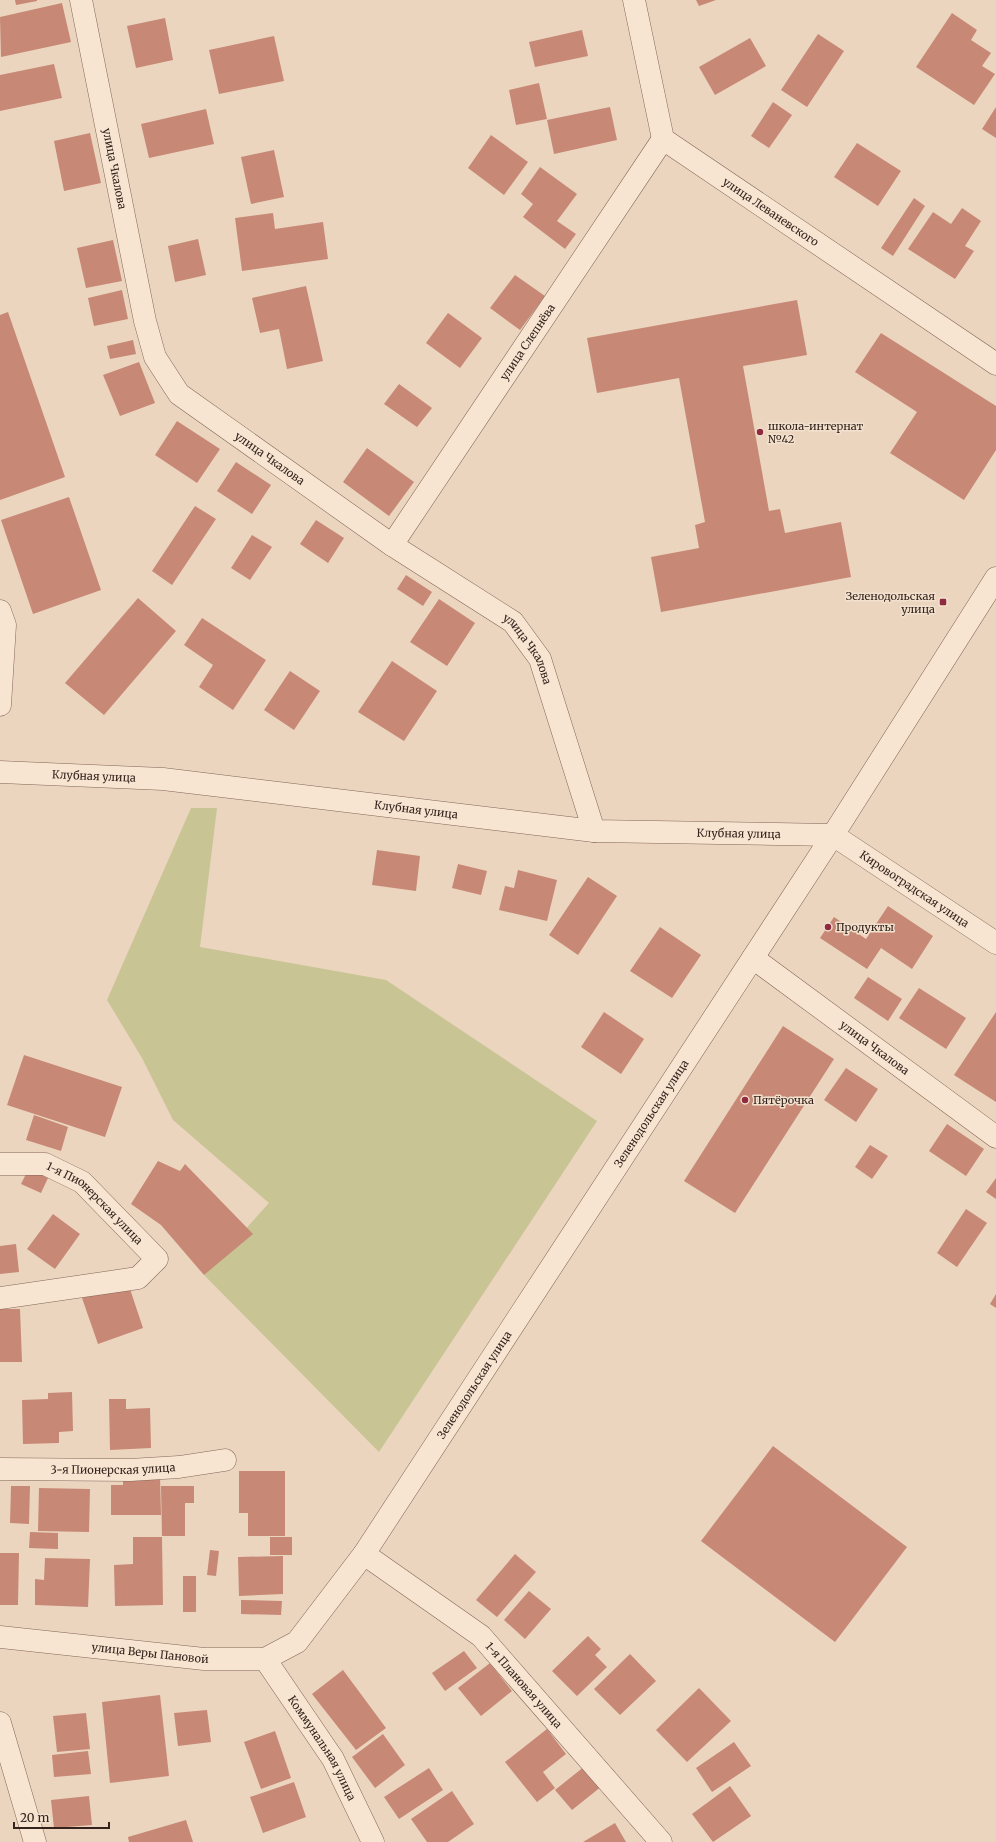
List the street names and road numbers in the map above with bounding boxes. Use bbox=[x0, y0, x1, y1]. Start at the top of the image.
street label: улица Чкалова bbox=[100, 127, 130, 211]
street label: улица Леваневского bbox=[720, 174, 822, 250]
street label: улица Слепнёва bbox=[497, 301, 558, 383]
street label: улица Чкалова bbox=[232, 429, 308, 488]
street label: улица Чкалова bbox=[500, 610, 555, 686]
street label: Клубная улица bbox=[52, 767, 136, 785]
street label: Клубная улица bbox=[373, 798, 459, 822]
street label: Клубная улица bbox=[697, 826, 781, 841]
street label: Кировоградская улица bbox=[857, 848, 972, 930]
street label: улица Чкалова bbox=[837, 1017, 912, 1078]
street label: Зеленодольская улица bbox=[611, 1057, 692, 1170]
street label: 1-я Пионерская улица bbox=[44, 1159, 146, 1247]
street label: Зеленодольская улица bbox=[434, 1328, 515, 1441]
street label: 3-я Пионерская улица bbox=[51, 1460, 176, 1477]
street label: 1-я Плановая улица bbox=[483, 1639, 565, 1731]
street label: улица Веры Пановой bbox=[91, 1640, 209, 1666]
street label: Коммунальная улица bbox=[285, 1693, 359, 1803]

